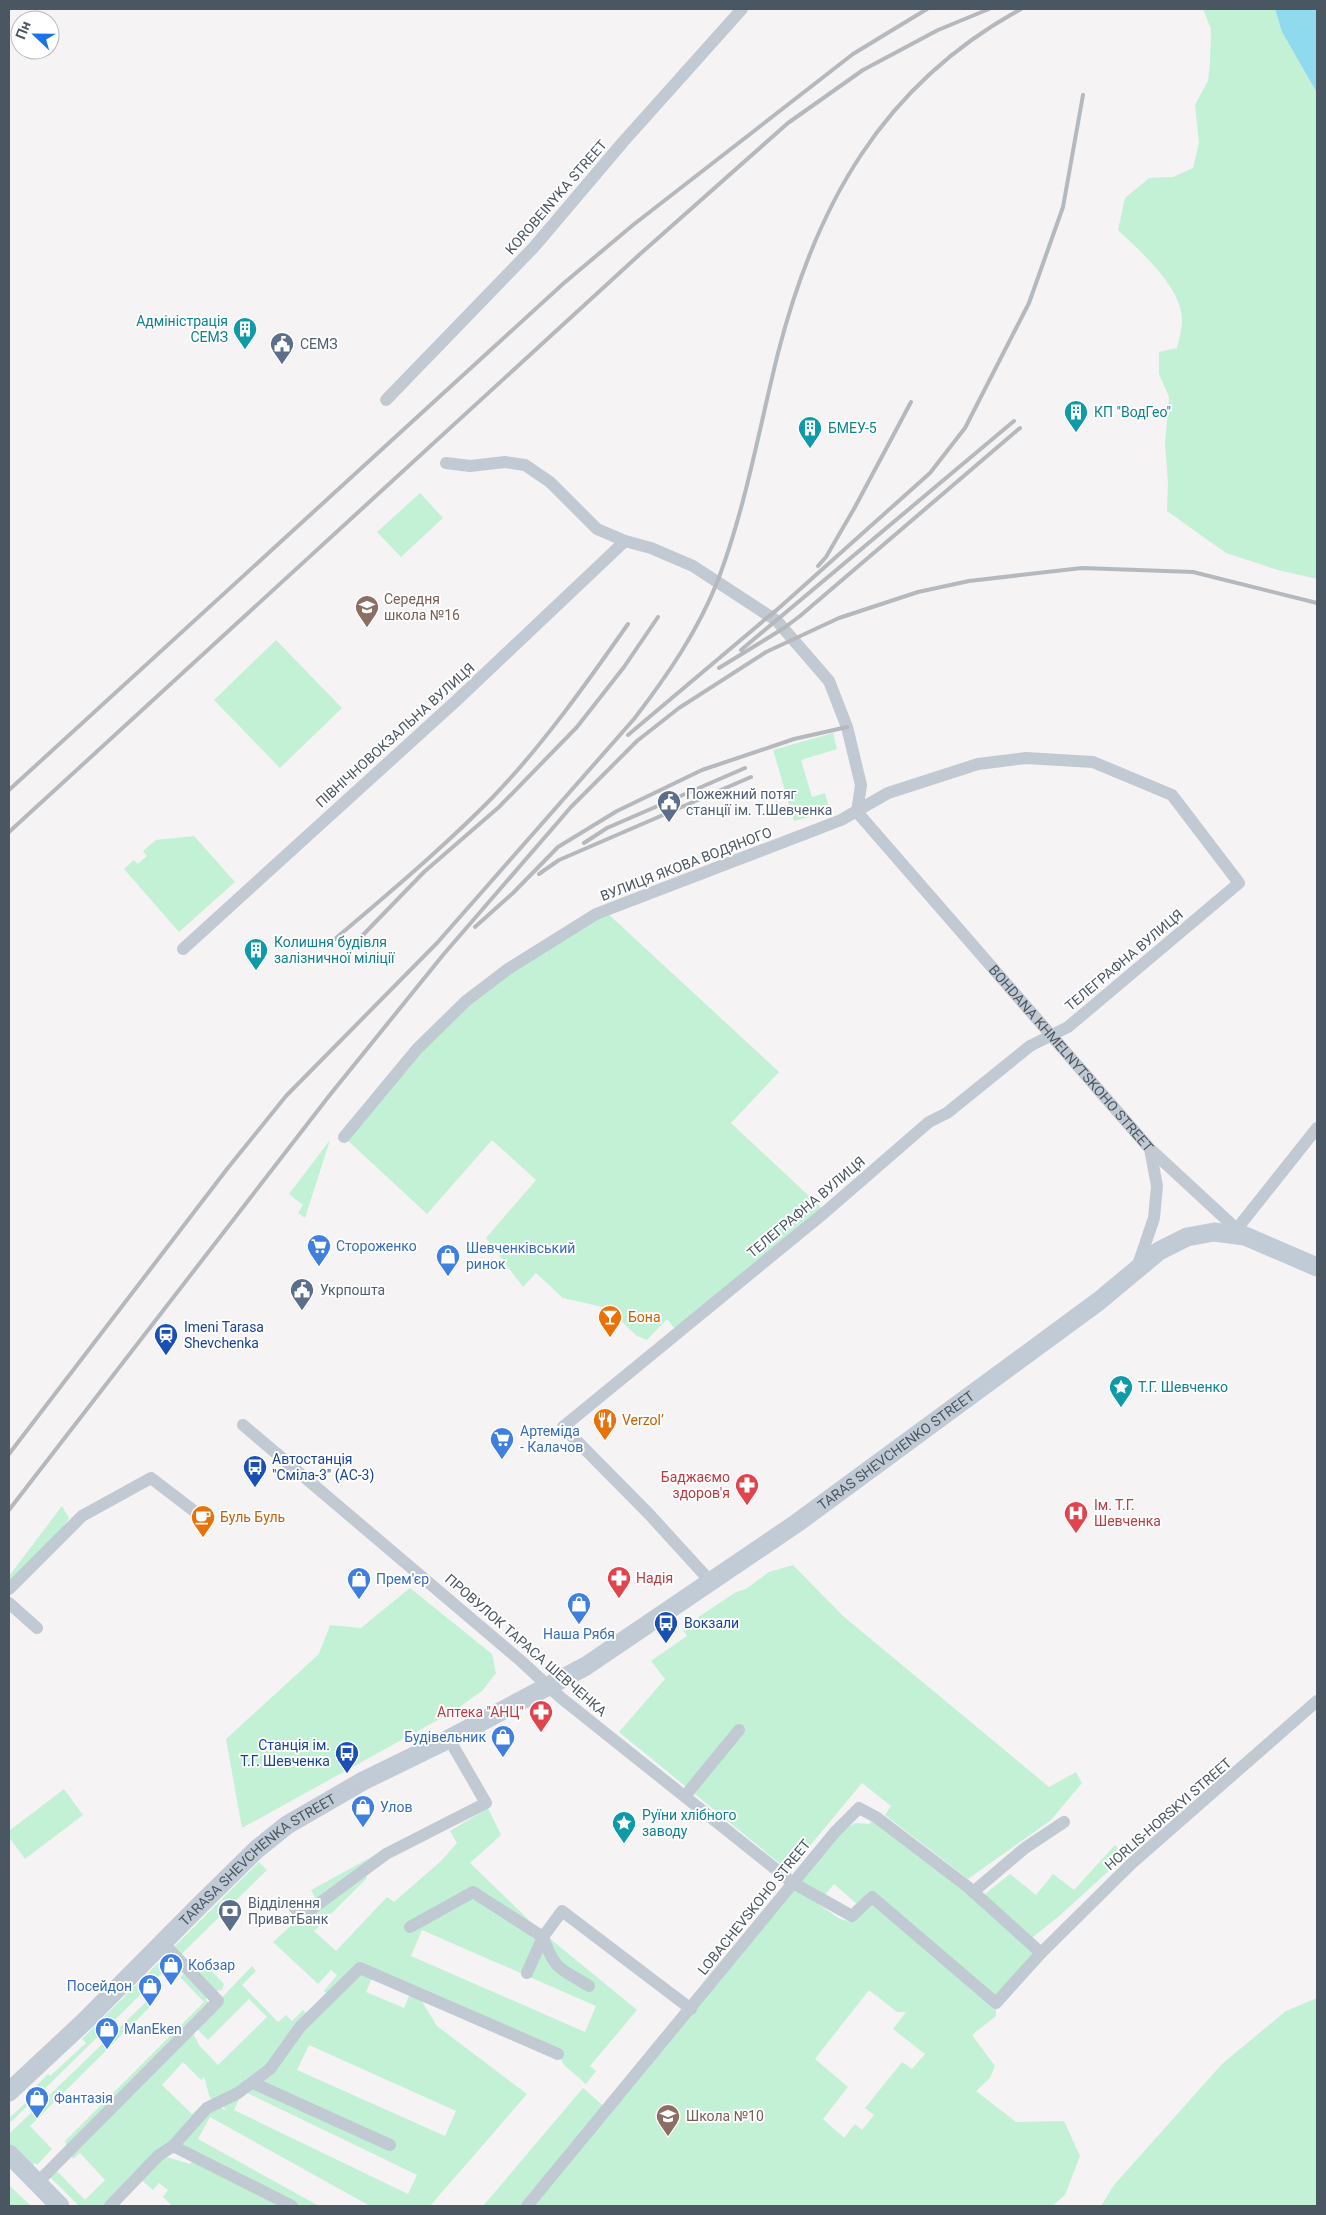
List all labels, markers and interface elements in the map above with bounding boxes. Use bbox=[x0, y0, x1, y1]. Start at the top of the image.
north arrow bbox=[10, 10, 60, 60]
text: Пн bbox=[12, 19, 34, 41]
street label: KOROBEINYKA STREET bbox=[502, 136, 610, 257]
place label: Адміністрація СЕМЗ bbox=[136, 313, 228, 345]
building icon: Адміністрація СЕМЗ bbox=[232, 316, 258, 350]
public building icon: СЕМЗ bbox=[269, 331, 295, 365]
place label: СЕМЗ bbox=[300, 336, 338, 352]
building icon: КП "ВодГео" bbox=[1063, 399, 1089, 433]
place label: КП "ВодГео" bbox=[1094, 404, 1171, 420]
building icon: БМЕУ-5 bbox=[797, 415, 823, 449]
place label: БМЕУ-5 bbox=[828, 420, 877, 436]
place label: Середня школа №16 bbox=[384, 591, 460, 623]
school or university icon: Середня школа №16 bbox=[354, 594, 380, 628]
street label: ПІВНІЧНОВОКЗАЛЬНА ВУЛИЦЯ bbox=[312, 660, 478, 810]
place label: Пожежний потяг станції ім. Т.Шевченка bbox=[686, 786, 832, 818]
public building icon: Пожежний потяг станції ім. Т.Шевченка bbox=[656, 789, 682, 823]
street label: ВУЛИЦЯ ЯКОВА ВОДЯНОГО bbox=[598, 824, 774, 904]
street label: ТЕЛЕГРАФНА ВУЛИЦЯ bbox=[1062, 906, 1186, 1014]
place label: Колишня будівля залізничної міліції bbox=[274, 934, 395, 966]
building icon: Колишня будівля залізничної міліції bbox=[243, 937, 269, 971]
street label: BOHDANA KHMELNYTSKOHO STREET bbox=[986, 962, 1157, 1155]
street label: ТЕЛЕГРАФНА ВУЛИЦЯ bbox=[744, 1153, 868, 1261]
supermarket icon: Стороженко bbox=[306, 1233, 332, 1267]
place label: Стороженко bbox=[336, 1238, 417, 1254]
place label: Шевченківський ринок bbox=[466, 1240, 575, 1272]
shop icon: Шевченківський ринок bbox=[435, 1243, 461, 1277]
public building icon: Укрпошта bbox=[289, 1277, 315, 1311]
place label: Укрпошта bbox=[320, 1282, 385, 1298]
bar icon: Бона bbox=[597, 1304, 623, 1338]
place label: Бона bbox=[628, 1309, 661, 1325]
place label: Imeni Tarasa Shevchenka bbox=[184, 1319, 264, 1351]
station icon: Imeni Tarasa Shevchenka bbox=[153, 1322, 179, 1356]
place icon: Т.Г. Шевченко bbox=[1108, 1374, 1134, 1408]
place label: Т.Г. Шевченко bbox=[1138, 1379, 1228, 1395]
street label: TARAS SHEVCHENKO STREET bbox=[814, 1387, 978, 1513]
restaurant icon: Verzol’ bbox=[592, 1407, 618, 1441]
place label: Verzol’ bbox=[622, 1412, 664, 1428]
place label: Артеміда - Калачов bbox=[520, 1423, 583, 1455]
supermarket icon: Артеміда - Калачов bbox=[489, 1426, 515, 1460]
place label: Автостанція "Сміла-3" (АС-3) bbox=[272, 1451, 374, 1484]
bus stop icon: Автостанція "Сміла-3" (АС-3) bbox=[242, 1454, 268, 1488]
place label: Баджаємо здоров'я bbox=[661, 1469, 730, 1501]
pharmacy icon: Баджаємо здоров'я bbox=[734, 1472, 760, 1506]
place label: Ім. Т.Г. Шевченка bbox=[1094, 1497, 1161, 1529]
hospital icon: Ім. Т.Г. Шевченка bbox=[1063, 1500, 1089, 1534]
cafe icon: Буль Буль bbox=[190, 1504, 216, 1538]
place label: Буль Буль bbox=[220, 1509, 285, 1525]
pharmacy icon: Надія bbox=[606, 1565, 632, 1599]
shop icon: Прем'єр bbox=[346, 1566, 372, 1600]
place label: Надія bbox=[636, 1570, 673, 1586]
place label: Прем'єр bbox=[376, 1571, 429, 1587]
street label: ПРОВУЛОК ТАРАСА ШЕВЧЕНКА bbox=[442, 1571, 610, 1719]
shop icon: Наша Рябя bbox=[566, 1591, 592, 1625]
bus stop icon: Вокзали bbox=[653, 1610, 679, 1644]
place label: Вокзали bbox=[684, 1615, 739, 1631]
place label: Наша Рябя bbox=[543, 1626, 615, 1642]
pharmacy icon: Аптека "АНЦ" bbox=[528, 1699, 554, 1733]
place label: Аптека "АНЦ" bbox=[437, 1704, 524, 1720]
shop icon: Будiвельник bbox=[490, 1724, 516, 1758]
place label: Будiвельник bbox=[404, 1729, 486, 1745]
place label: Станція ім. Т.Г. Шевченка bbox=[240, 1737, 330, 1769]
bus stop icon: Станція ім. Т.Г. Шевченка bbox=[334, 1740, 360, 1774]
street label: HORLIS-HORSKYI STREET bbox=[1101, 1754, 1235, 1873]
street label: TARASA SHEVCHENKA STREET bbox=[176, 1790, 339, 1929]
shop icon: Улов bbox=[350, 1794, 376, 1828]
place label: Улов bbox=[380, 1799, 412, 1815]
place label: Руїни хлібного заводу bbox=[642, 1807, 737, 1839]
place icon: Руїни хлібного заводу bbox=[611, 1810, 637, 1844]
street label: LOBACHEVSKOHO STREET bbox=[694, 1835, 814, 1978]
place label: Відділення ПриватБанк bbox=[248, 1895, 329, 1927]
bank icon: Відділення ПриватБанк bbox=[217, 1898, 243, 1932]
shop icon: Кобзар bbox=[158, 1952, 184, 1986]
place label: Кобзар bbox=[188, 1957, 235, 1973]
shop icon: Посейдон bbox=[137, 1973, 163, 2007]
place label: Посейдон bbox=[67, 1978, 132, 1994]
shop icon: ManEken bbox=[94, 2016, 120, 2050]
place label: ManEken bbox=[124, 2021, 182, 2037]
shop icon: Фантазiя bbox=[24, 2085, 50, 2119]
place label: Фантазiя bbox=[54, 2090, 113, 2106]
school or university icon: Школа №10 bbox=[655, 2103, 681, 2137]
place label: Школа №10 bbox=[686, 2108, 764, 2124]

